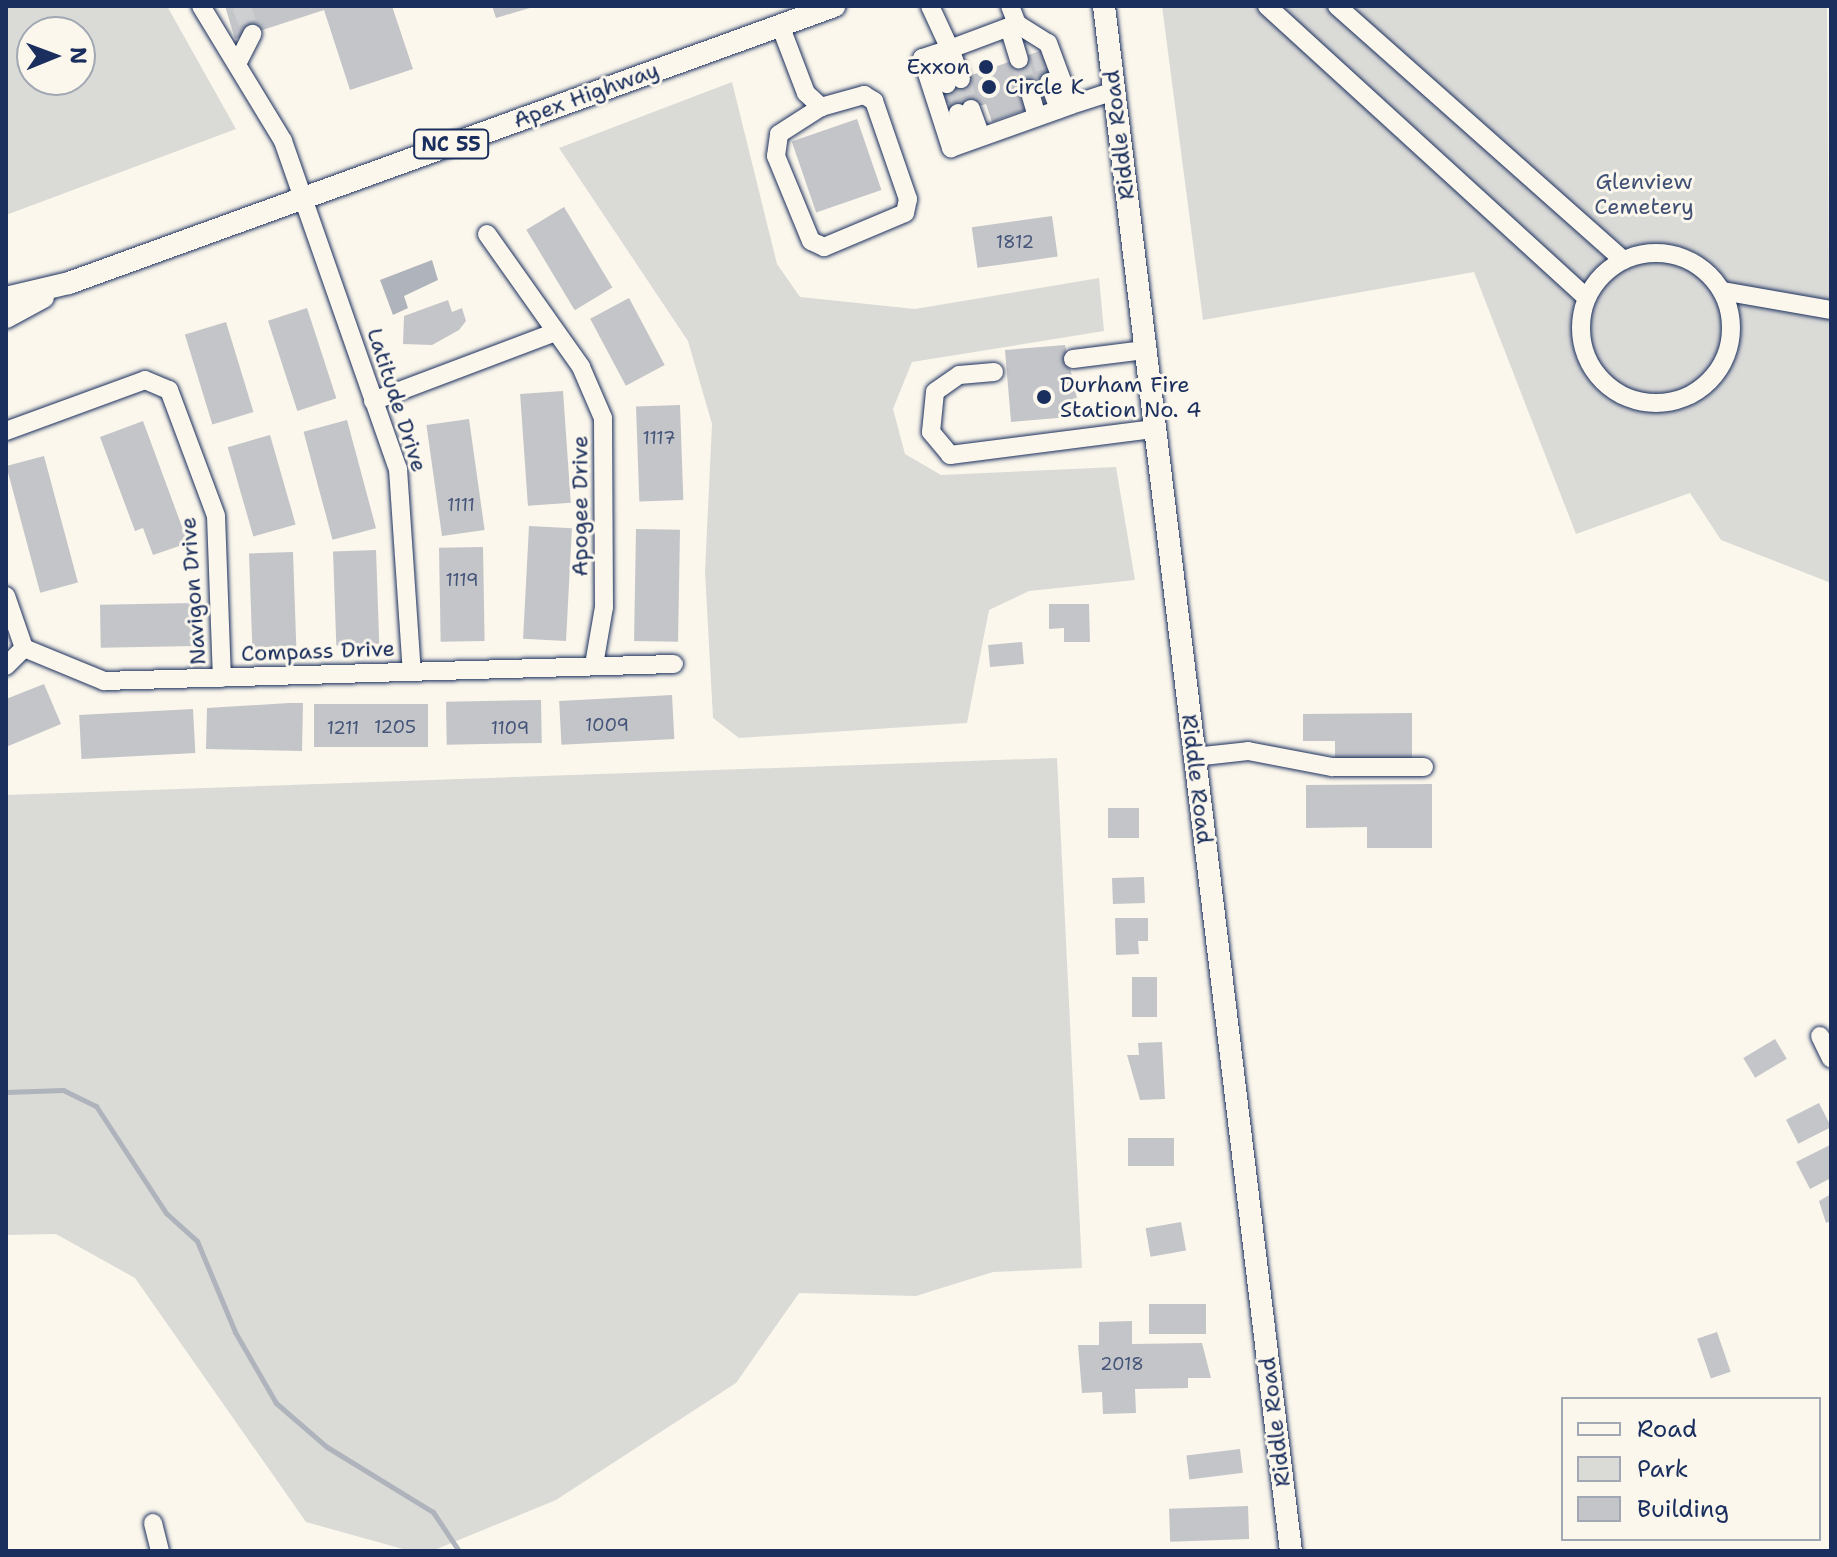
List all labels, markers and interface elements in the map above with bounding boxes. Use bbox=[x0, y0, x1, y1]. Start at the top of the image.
north arrow bbox=[16, 16, 96, 96]
text: N bbox=[64, 47, 93, 65]
place label: Exxon bbox=[906, 54, 970, 80]
street label: Apex Highway bbox=[510, 56, 662, 134]
marker: Exxon bbox=[977, 58, 995, 76]
street label: Riddle Road bbox=[1098, 69, 1140, 201]
place label: Circle K bbox=[1005, 74, 1085, 100]
marker: Circle K bbox=[980, 78, 998, 96]
road number: NC 55 bbox=[413, 128, 489, 160]
park label: Glenview Cemetery bbox=[1594, 168, 1694, 220]
house number: 1812 bbox=[996, 231, 1034, 253]
street label: Latitude Drive bbox=[361, 325, 433, 475]
place label: Durham Fire Station No. 4 bbox=[1060, 371, 1201, 422]
marker: Durham Fire Station No. 4 bbox=[1035, 388, 1053, 406]
house number: 1117 bbox=[642, 427, 676, 449]
street label: Apogee Drive bbox=[567, 435, 593, 577]
house number: 1111 bbox=[447, 494, 475, 516]
street label: Navigon Drive bbox=[175, 516, 211, 666]
house number: 1119 bbox=[445, 569, 479, 591]
street label: Compass Drive bbox=[241, 635, 395, 667]
street label: Riddle Road bbox=[1176, 713, 1218, 845]
house number: 1009 bbox=[585, 714, 629, 736]
house number: 1205 bbox=[374, 716, 416, 738]
house number: 1211 bbox=[327, 717, 359, 739]
house number: 1109 bbox=[491, 717, 529, 739]
house number: 2018 bbox=[1100, 1353, 1144, 1375]
street label: Riddle Road bbox=[1254, 1356, 1296, 1488]
legend bbox=[1561, 1397, 1821, 1541]
text: Road bbox=[1637, 1413, 1697, 1445]
text: Park bbox=[1637, 1453, 1689, 1485]
text: Building bbox=[1637, 1493, 1729, 1525]

